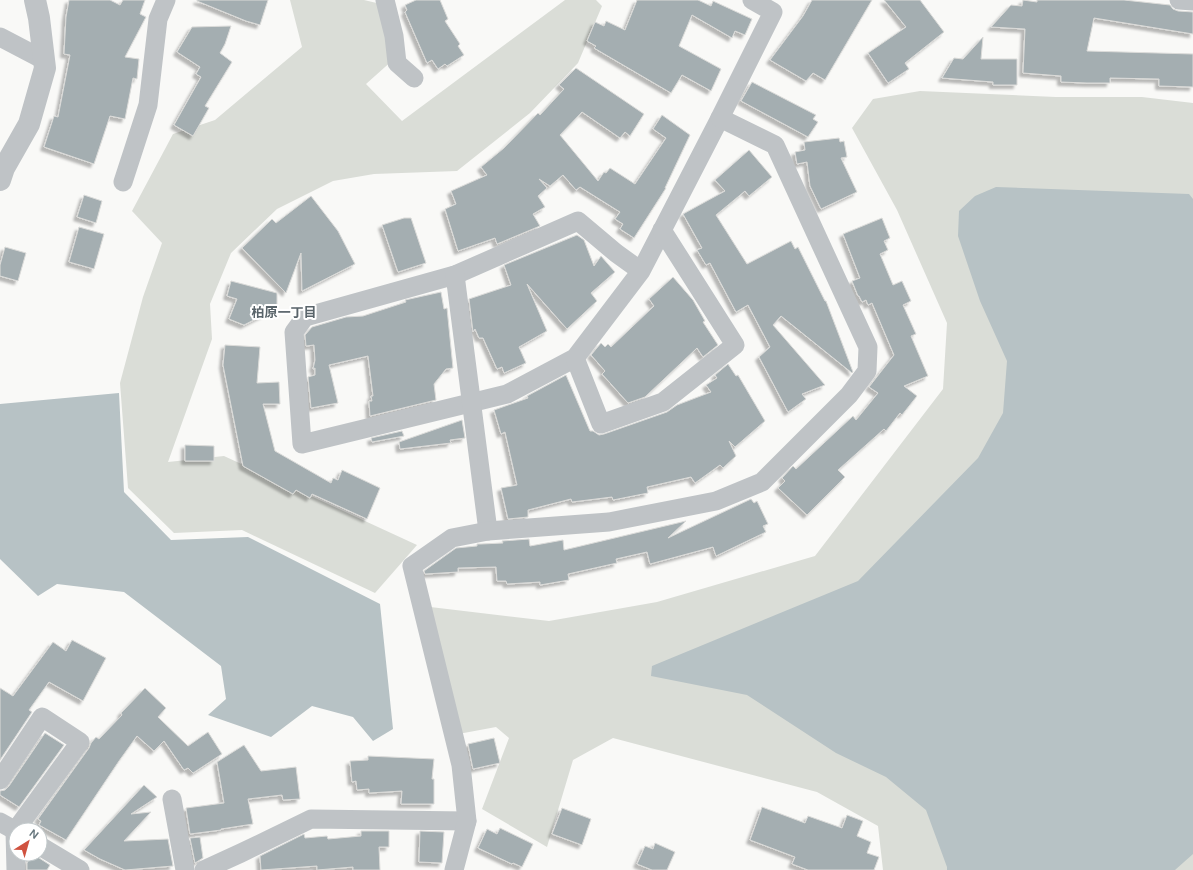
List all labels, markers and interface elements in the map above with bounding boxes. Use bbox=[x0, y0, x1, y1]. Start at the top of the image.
district label: 柏原一丁目 bbox=[251, 304, 317, 321]
north arrow bbox=[8, 822, 48, 862]
text: N bbox=[27, 826, 41, 842]

